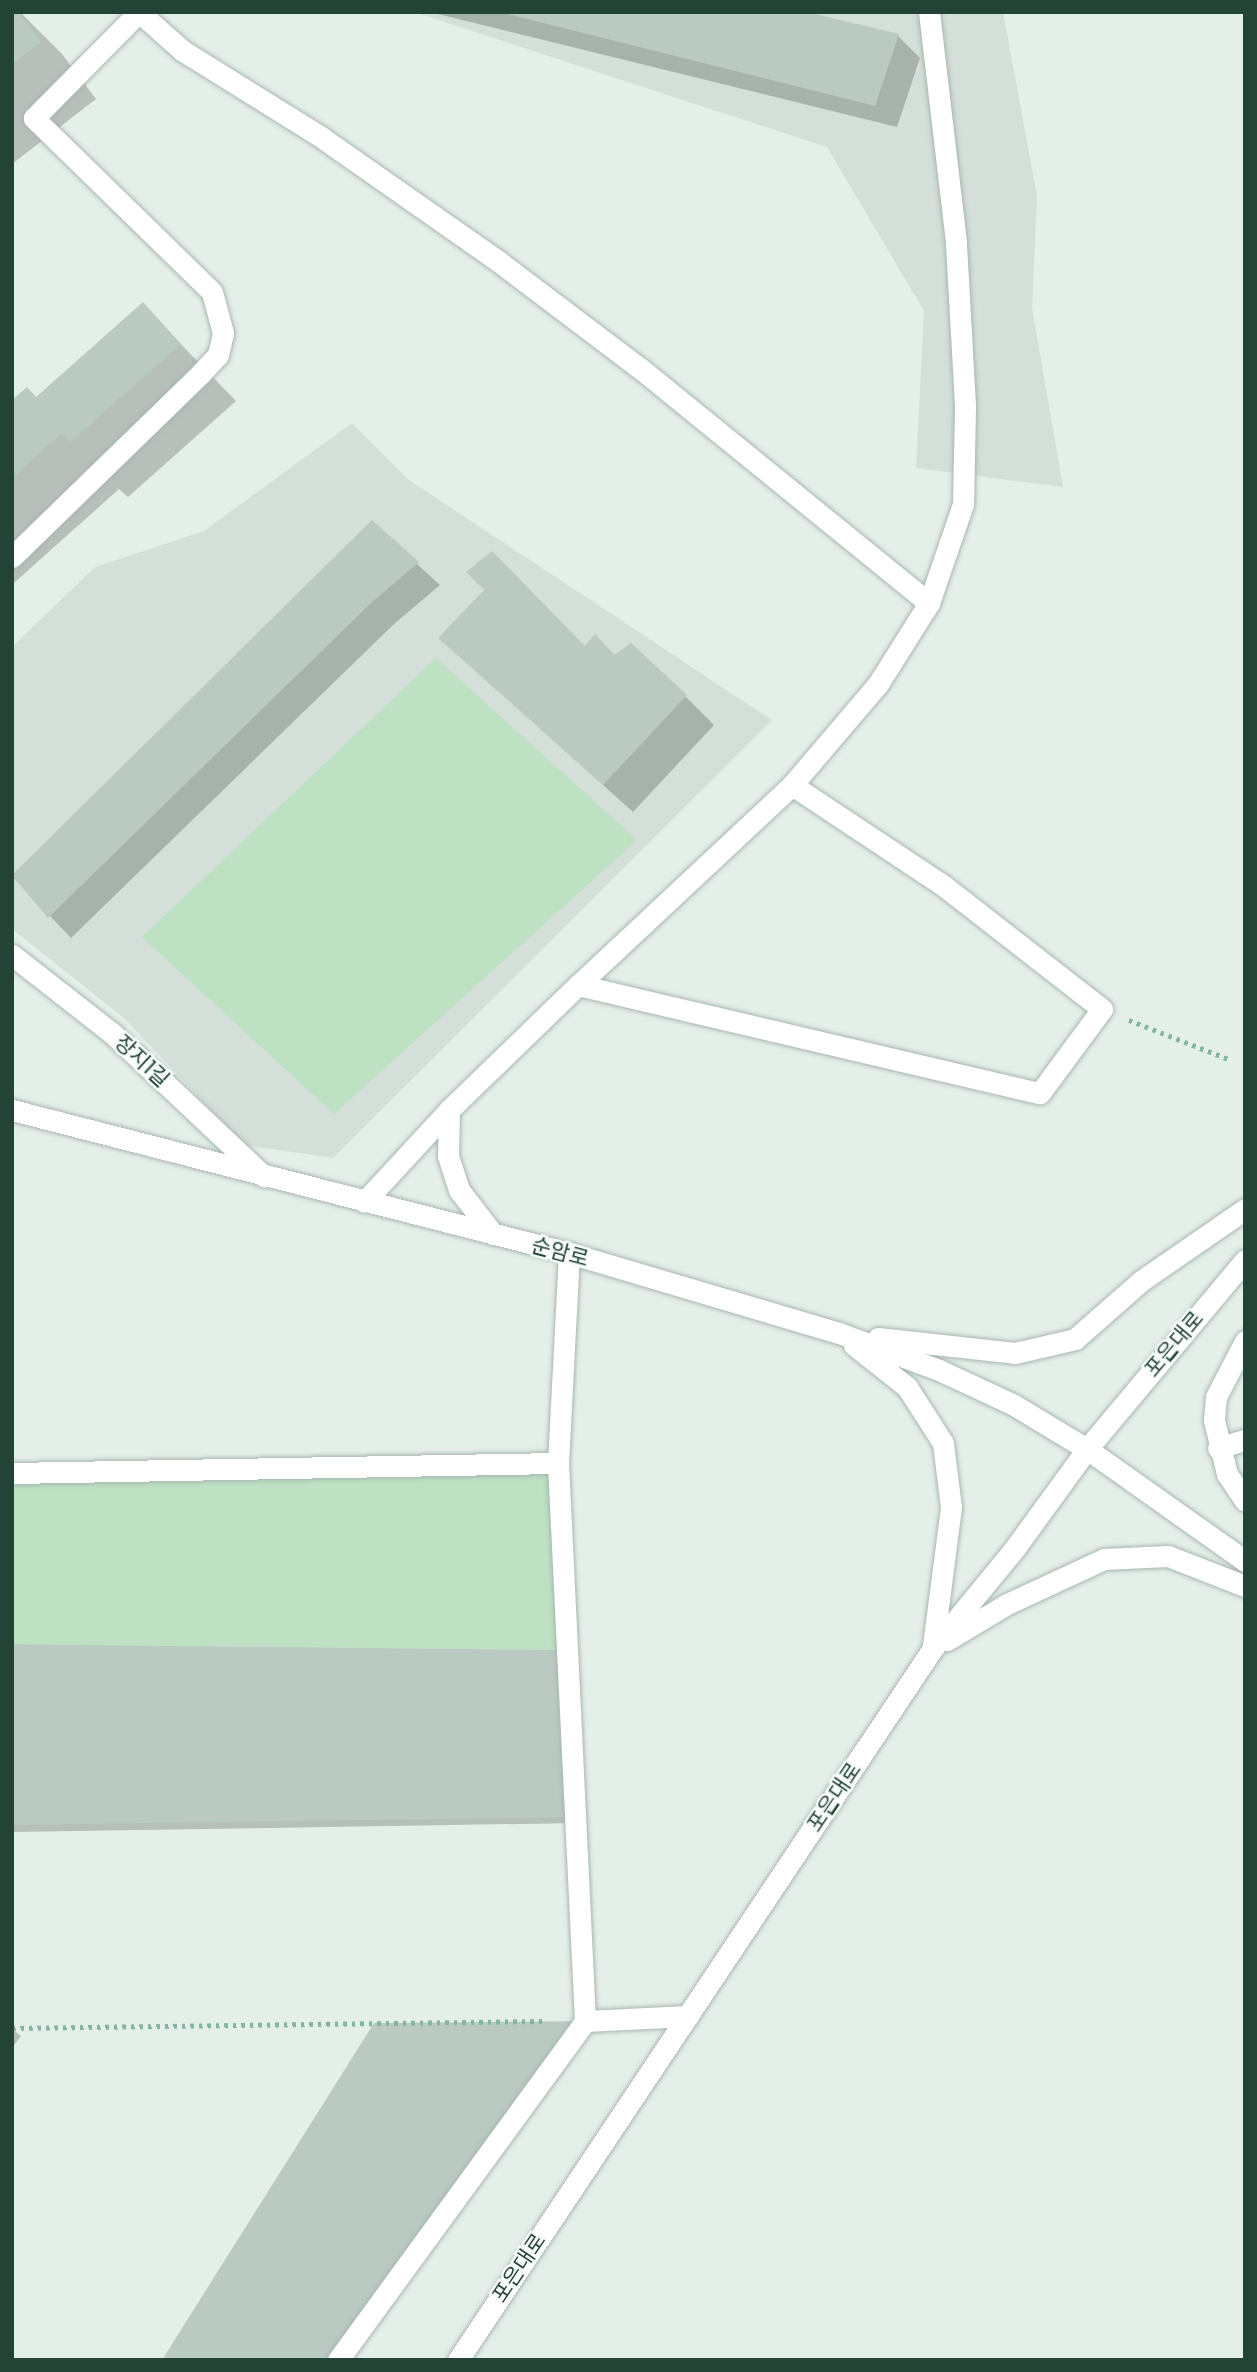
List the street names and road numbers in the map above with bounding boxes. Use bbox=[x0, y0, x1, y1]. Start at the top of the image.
street label: 장지1길 bbox=[110, 1030, 174, 1092]
street label: 순암로 bbox=[529, 1232, 591, 1272]
street label: 포은대로 bbox=[1140, 1306, 1208, 1382]
street label: 포은대로 bbox=[802, 1758, 866, 1836]
street label: 포은대로 bbox=[487, 2229, 551, 2307]

